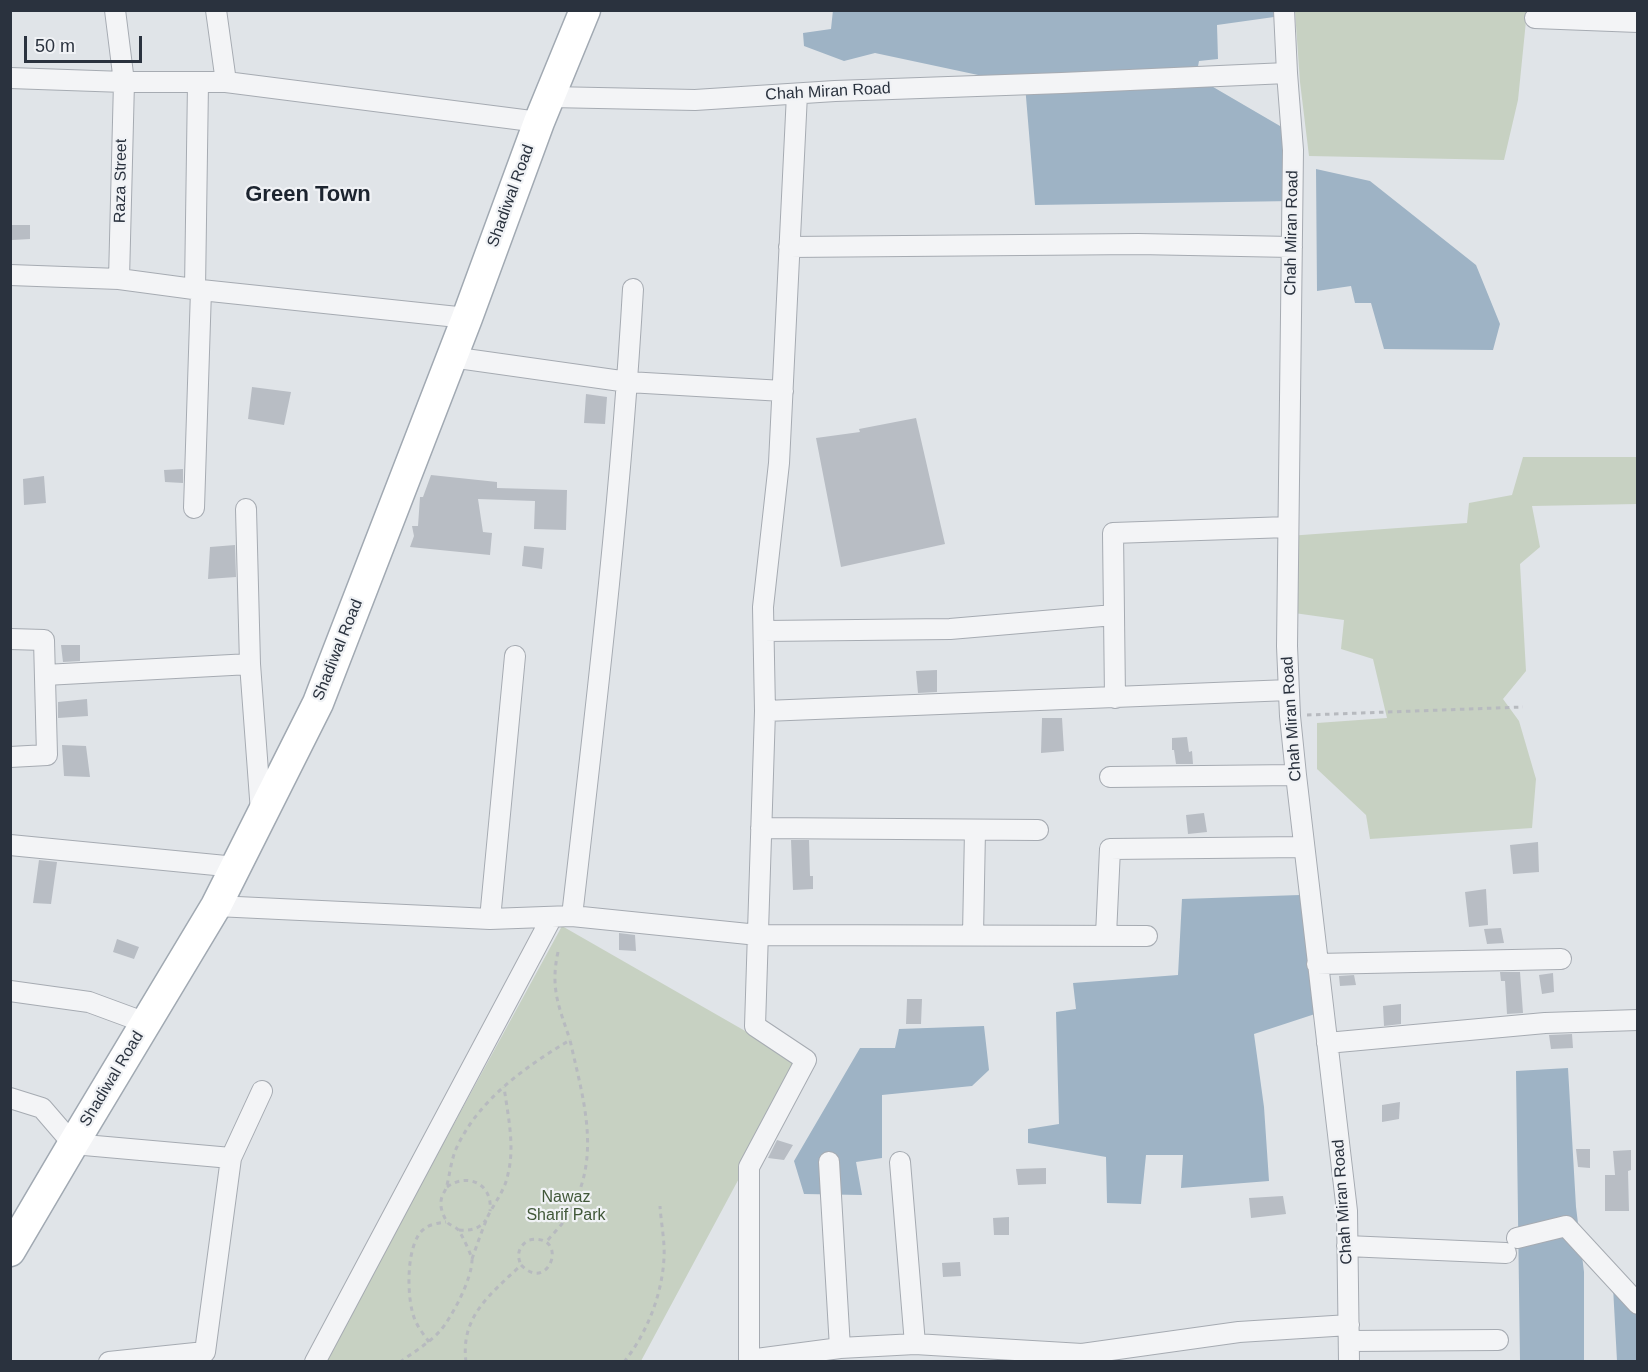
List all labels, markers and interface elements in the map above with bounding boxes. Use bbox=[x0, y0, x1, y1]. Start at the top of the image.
scale bar bbox=[27, 24, 146, 62]
text: 50 m bbox=[35, 36, 75, 56]
street label: Chah Miran Road bbox=[765, 79, 891, 105]
street label: Raza Street bbox=[111, 139, 131, 223]
street label: Shadiwal Road bbox=[484, 142, 538, 250]
street label: Chah Miran Road bbox=[1281, 170, 1303, 296]
district label: Green Town bbox=[245, 182, 371, 208]
street label: Shadiwal Road bbox=[309, 597, 367, 703]
street label: Chah Miran Road bbox=[1278, 656, 1306, 782]
street label: Shadiwal Road bbox=[76, 1028, 148, 1130]
street label: Chah Miran Road bbox=[1329, 1139, 1357, 1265]
park label: Nawaz Sharif Park bbox=[526, 1188, 606, 1226]

